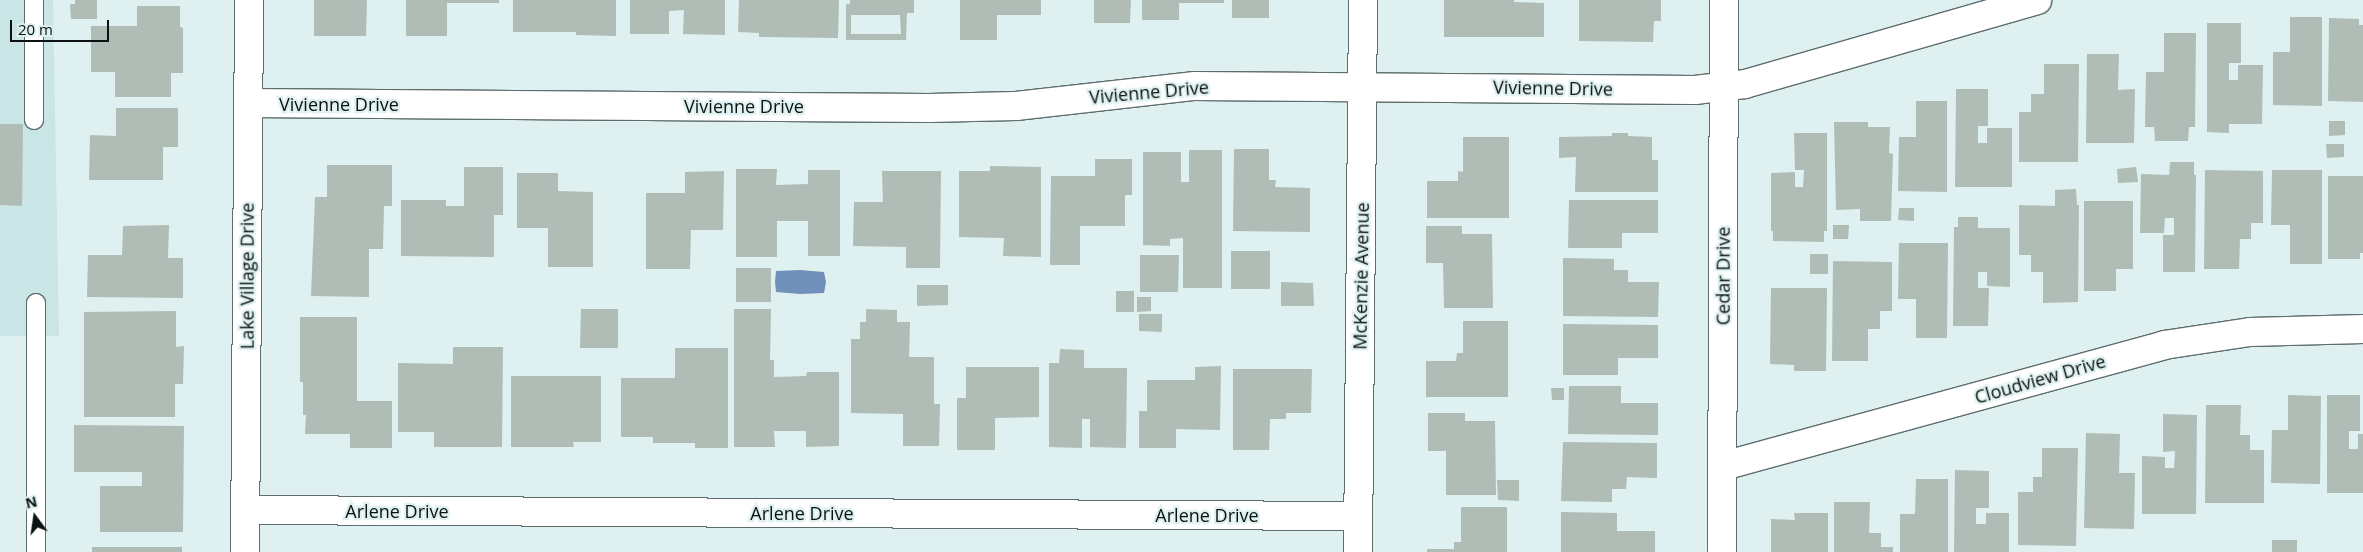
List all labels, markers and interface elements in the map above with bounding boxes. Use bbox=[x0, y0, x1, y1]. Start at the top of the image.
scale bar bbox=[12, 10, 111, 42]
text: 20 m bbox=[18, 19, 53, 39]
street label: Vivienne Drive bbox=[1088, 76, 1210, 108]
street label: Vivienne Drive bbox=[1493, 76, 1613, 100]
street label: Vivienne Drive bbox=[279, 93, 399, 115]
street label: Vivienne Drive bbox=[684, 95, 804, 117]
street label: McKenzie Avenue bbox=[1349, 202, 1373, 350]
street label: Lake Village Drive bbox=[236, 203, 258, 349]
street label: Cedar Drive bbox=[1712, 227, 1734, 325]
street label: Cloudview Drive bbox=[1972, 350, 2108, 408]
text: N bbox=[23, 491, 39, 513]
north arrow bbox=[10, 492, 60, 542]
street label: Arlene Drive bbox=[345, 500, 449, 522]
street label: Arlene Drive bbox=[750, 502, 854, 524]
street label: Arlene Drive bbox=[1155, 504, 1259, 526]

